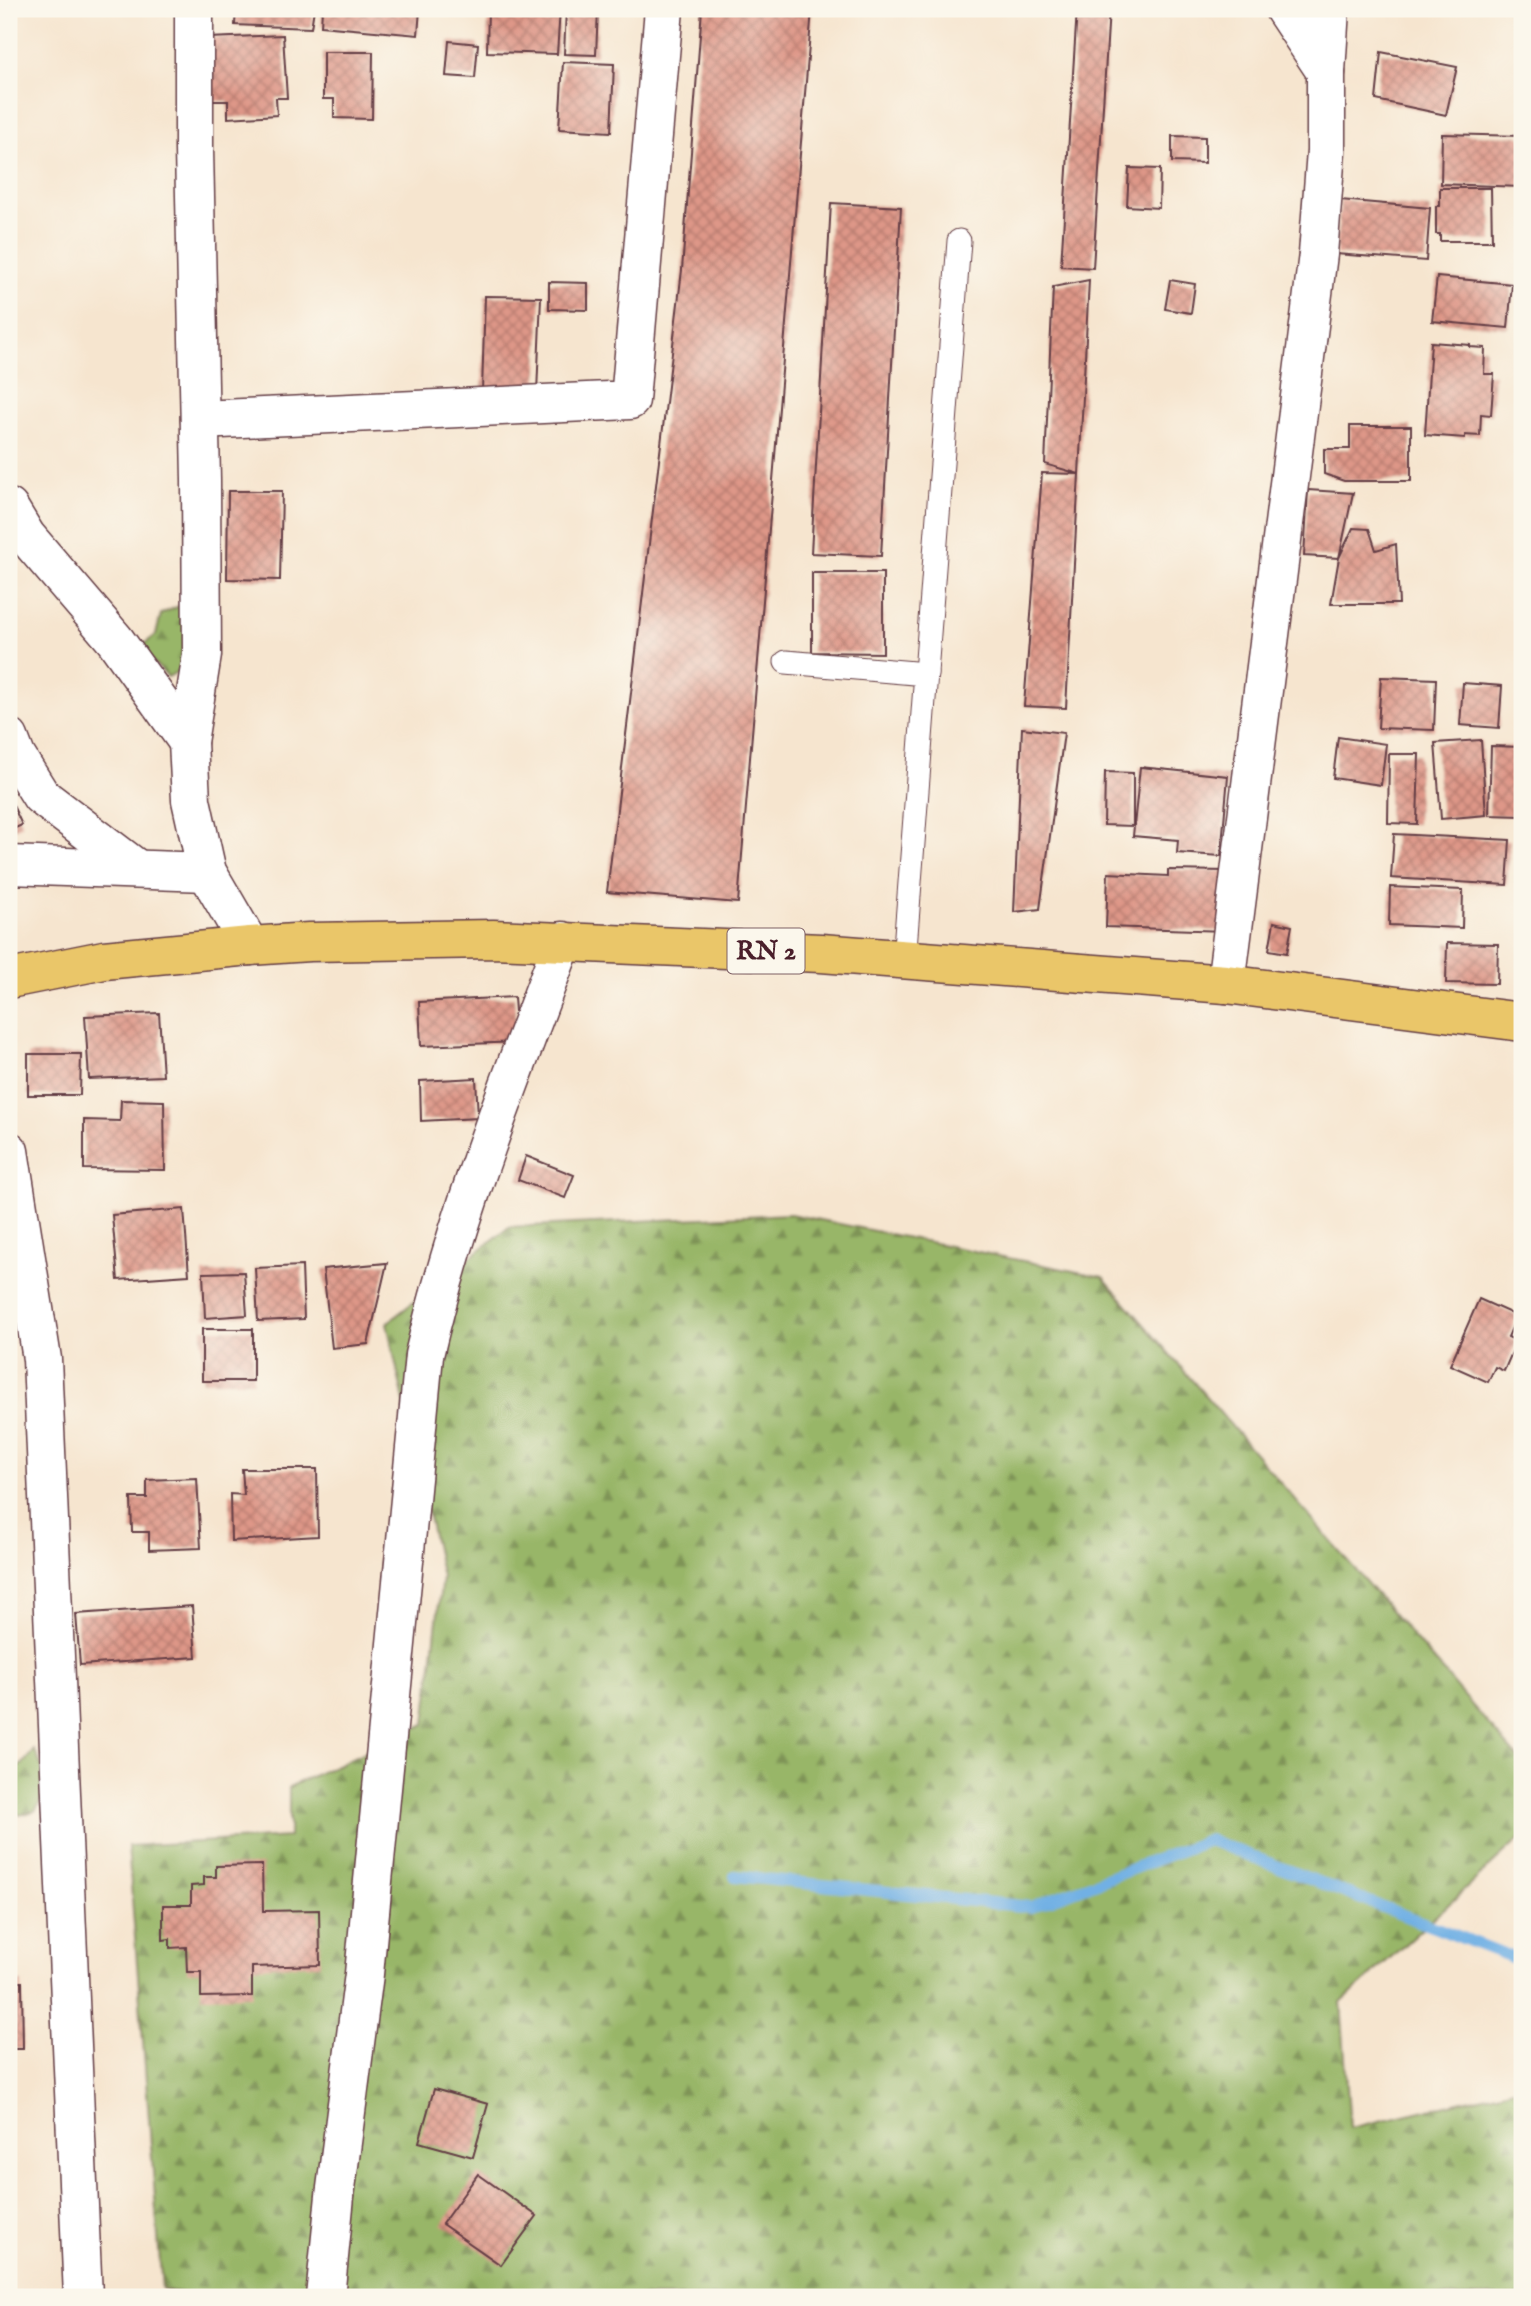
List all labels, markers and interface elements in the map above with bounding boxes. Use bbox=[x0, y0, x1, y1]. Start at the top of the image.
road number: RN 2 bbox=[728, 928, 804, 974]

